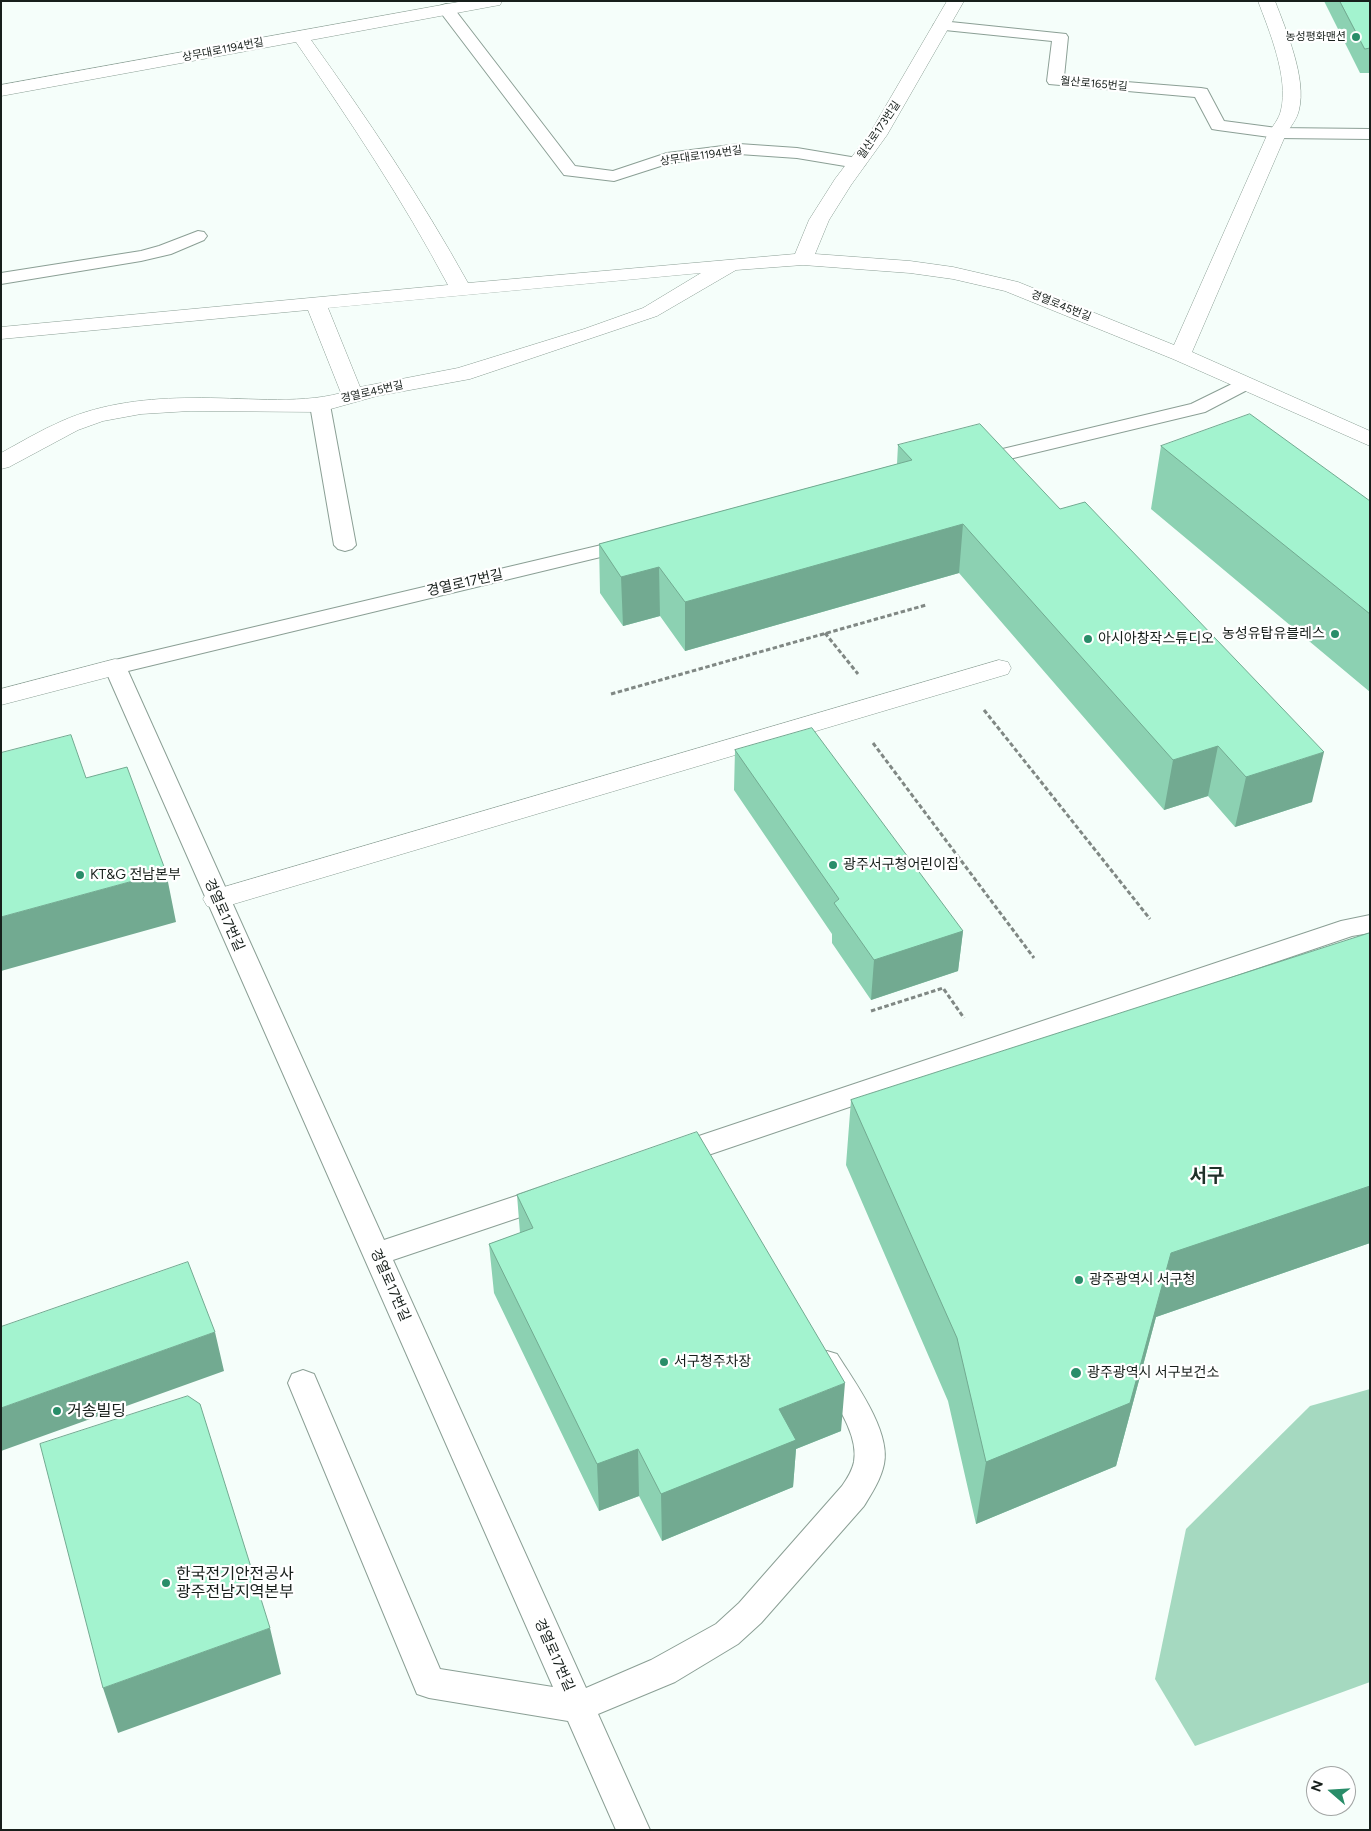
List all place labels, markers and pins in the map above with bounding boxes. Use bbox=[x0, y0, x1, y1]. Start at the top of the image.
place label: 농성평화맨션 bbox=[1285, 30, 1346, 44]
marker: 농성평화맨션 bbox=[1350, 31, 1362, 43]
place label: 농성유탑유블레스 bbox=[1222, 626, 1325, 642]
marker: 농성유탑유블레스 bbox=[1329, 628, 1341, 640]
place label: 아시아창작스튜디오 bbox=[1098, 631, 1214, 647]
marker: 아시아창작스튜디오 bbox=[1082, 633, 1094, 645]
place label: 광주서구청어린이집 bbox=[843, 857, 959, 873]
marker: 광주서구청어린이집 bbox=[827, 859, 839, 871]
place label: KT&G 전남본부 bbox=[90, 867, 181, 883]
marker: KT&G 전남본부 bbox=[74, 869, 86, 881]
place label: 광주광역시 서구청 bbox=[1089, 1272, 1195, 1288]
marker: 광주광역시 서구청 bbox=[1073, 1274, 1085, 1286]
place label: 서구청주차장 bbox=[674, 1354, 751, 1370]
marker: 서구청주차장 bbox=[658, 1356, 670, 1368]
place label: 광주광역시 서구보건소 bbox=[1087, 1365, 1219, 1381]
marker: 광주광역시 서구보건소 bbox=[1069, 1366, 1083, 1380]
place label: 거송빌딩 bbox=[67, 1401, 126, 1421]
marker: 거송빌딩 bbox=[51, 1405, 63, 1417]
place label: 한국전기안전공사 광주전남지역본부 bbox=[176, 1564, 294, 1602]
marker: 한국전기안전공사 광주전남지역본부 bbox=[160, 1577, 172, 1589]

